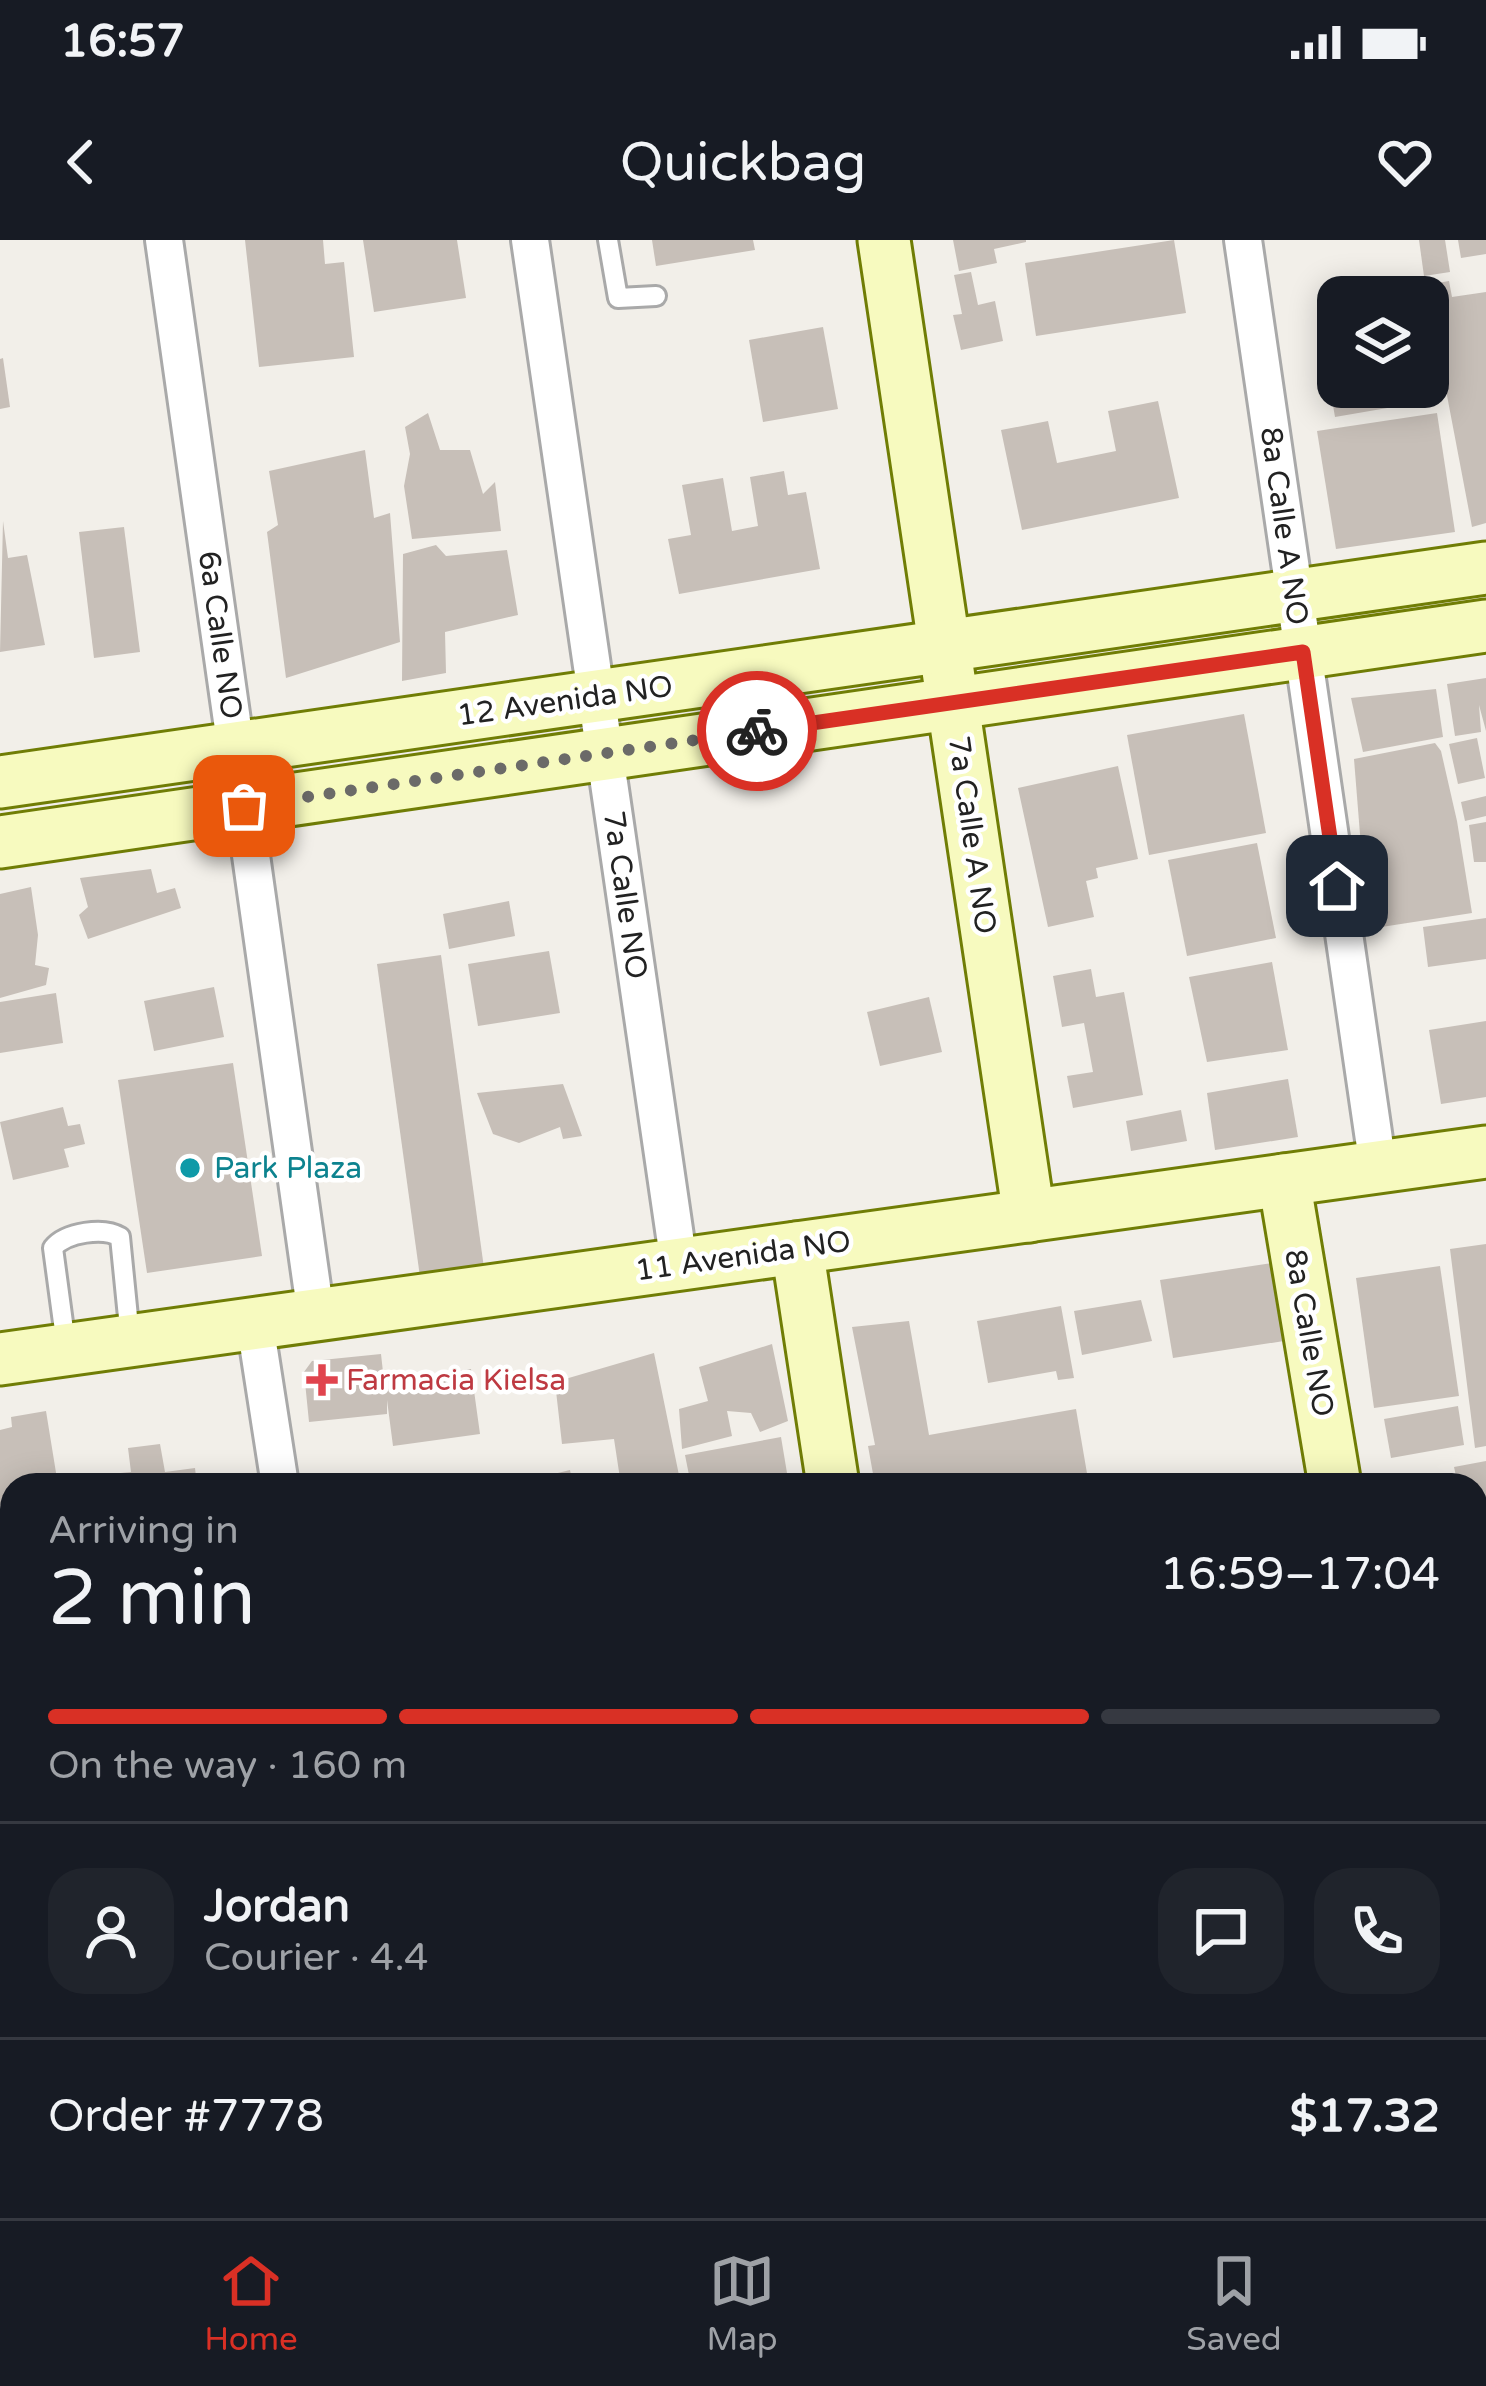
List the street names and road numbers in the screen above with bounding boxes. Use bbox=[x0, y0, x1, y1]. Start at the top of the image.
street label: 8a Calle A NO bbox=[1252, 425, 1316, 627]
street label: 6a Calle NO bbox=[190, 549, 250, 721]
street label: 12 Avenida NO bbox=[455, 668, 675, 734]
street label: 7a Calle A NO bbox=[940, 734, 1004, 936]
street label: 7a Calle NO bbox=[595, 809, 655, 981]
street label: 11 Avenida NO bbox=[633, 1223, 853, 1289]
street label: 8a Calle NO bbox=[1276, 1246, 1342, 1420]

